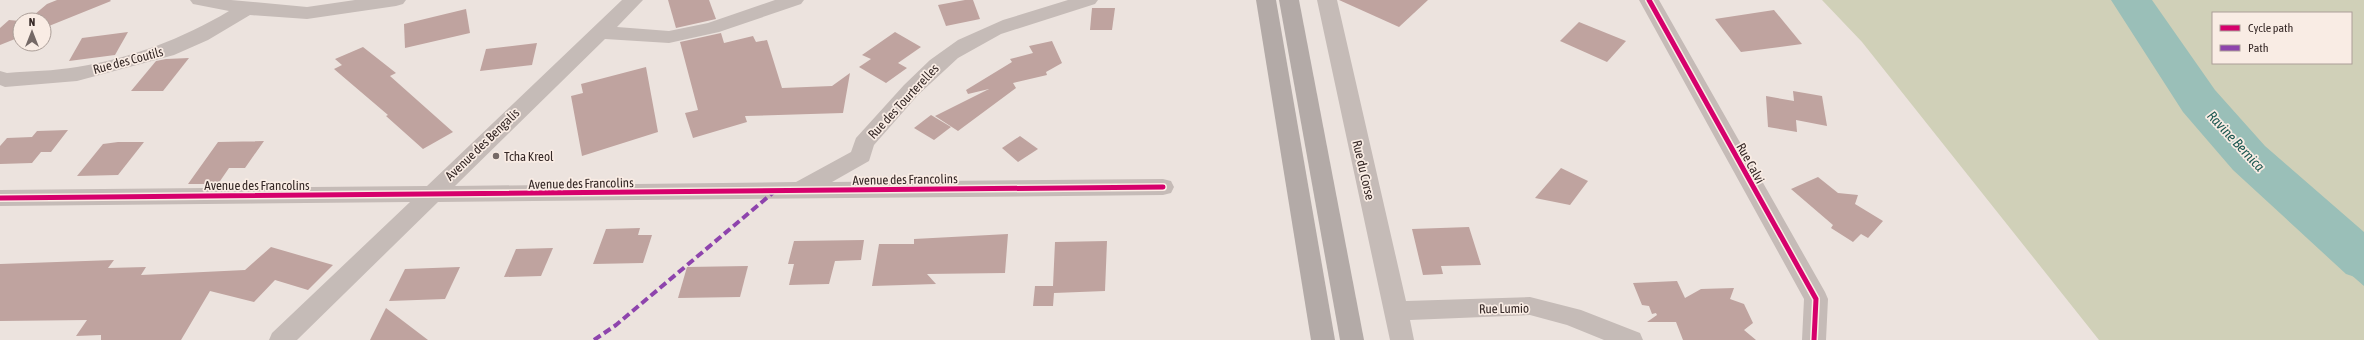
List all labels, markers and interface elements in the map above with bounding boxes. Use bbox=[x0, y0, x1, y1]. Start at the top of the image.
north arrow bbox=[12, 12, 52, 52]
legend bbox=[2212, 12, 2352, 64]
text: N bbox=[29, 16, 35, 28]
text: Cycle path bbox=[2248, 21, 2293, 35]
text: Path bbox=[2248, 41, 2269, 55]
street label: Rue des Coutils bbox=[91, 44, 165, 77]
street label: Rue des Tourterelles bbox=[865, 61, 942, 142]
street label: Avenue des Bengalis bbox=[442, 105, 523, 183]
water label: Ravine Bernica bbox=[2204, 108, 2268, 175]
street label: Rue du Corse bbox=[1349, 139, 1378, 202]
street label: Rue Calvi bbox=[1733, 140, 1768, 186]
place label: Tcha Kreol bbox=[504, 149, 554, 164]
marker: Tcha Kreol bbox=[491, 151, 501, 161]
street label: Avenue des Francolins bbox=[852, 171, 958, 188]
street label: Avenue des Francolins bbox=[528, 175, 634, 192]
street label: Avenue des Francolins bbox=[204, 178, 310, 193]
street label: Rue Lumio bbox=[1479, 301, 1529, 316]

